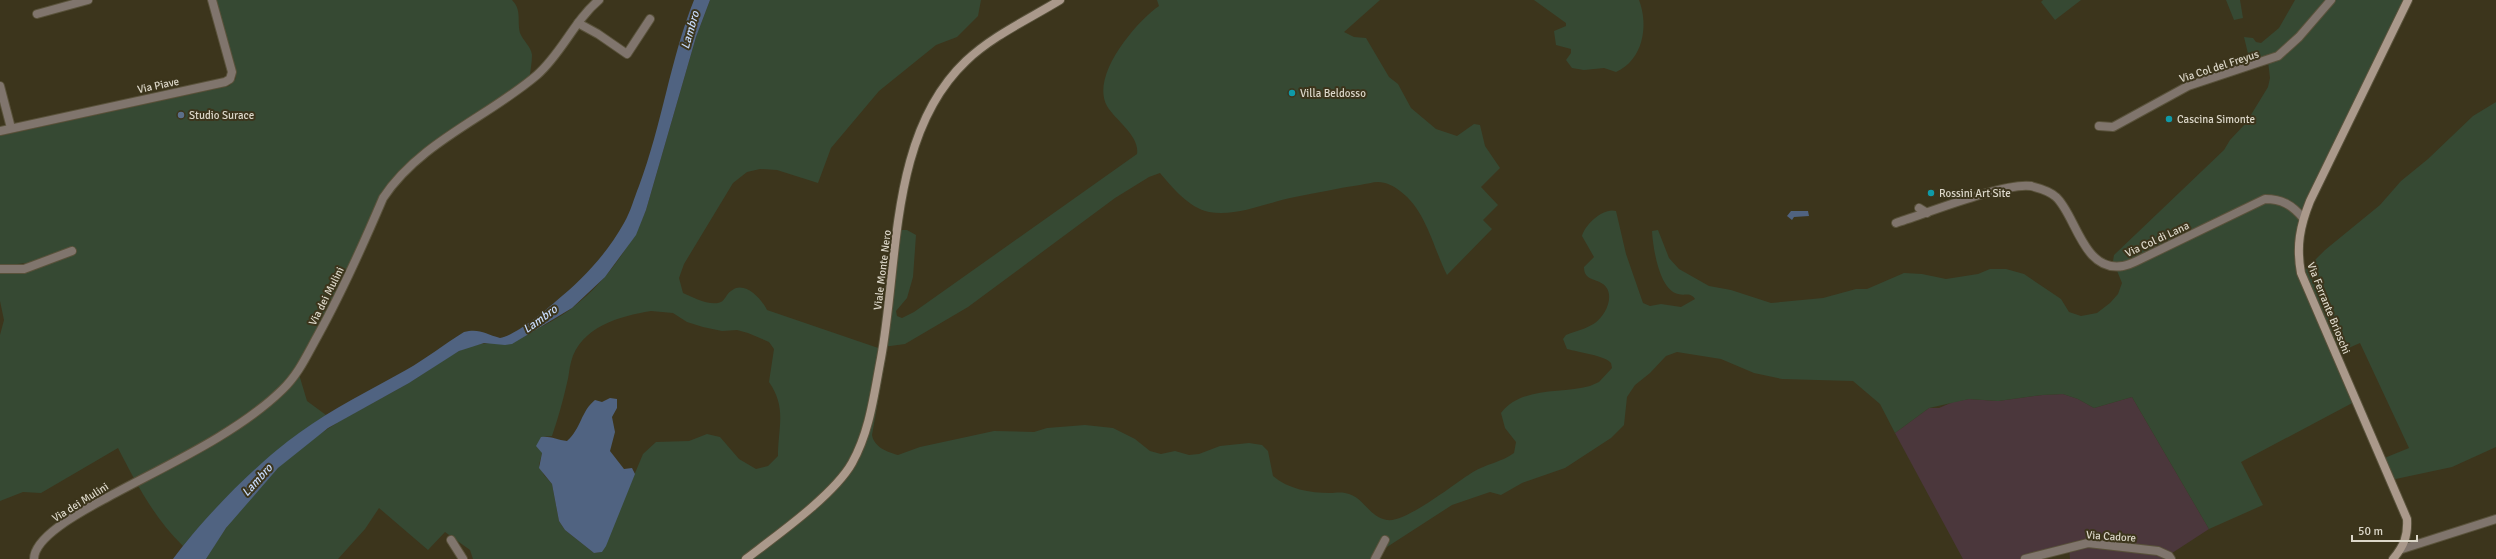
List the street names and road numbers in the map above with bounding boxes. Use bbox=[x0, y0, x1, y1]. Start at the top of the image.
street label: Via Col del Freyus bbox=[2178, 47, 2261, 85]
street label: Via Piave bbox=[136, 75, 180, 96]
street label: Via Col di Lana bbox=[2123, 219, 2192, 260]
street label: Viale Monte Nero bbox=[871, 229, 894, 311]
street label: Via Ferrante Brioschi bbox=[2304, 260, 2353, 356]
street label: Via dei Mulini bbox=[306, 265, 347, 328]
street label: Via dei Mulini bbox=[50, 480, 111, 525]
street label: Via Cadore bbox=[2085, 528, 2137, 545]

